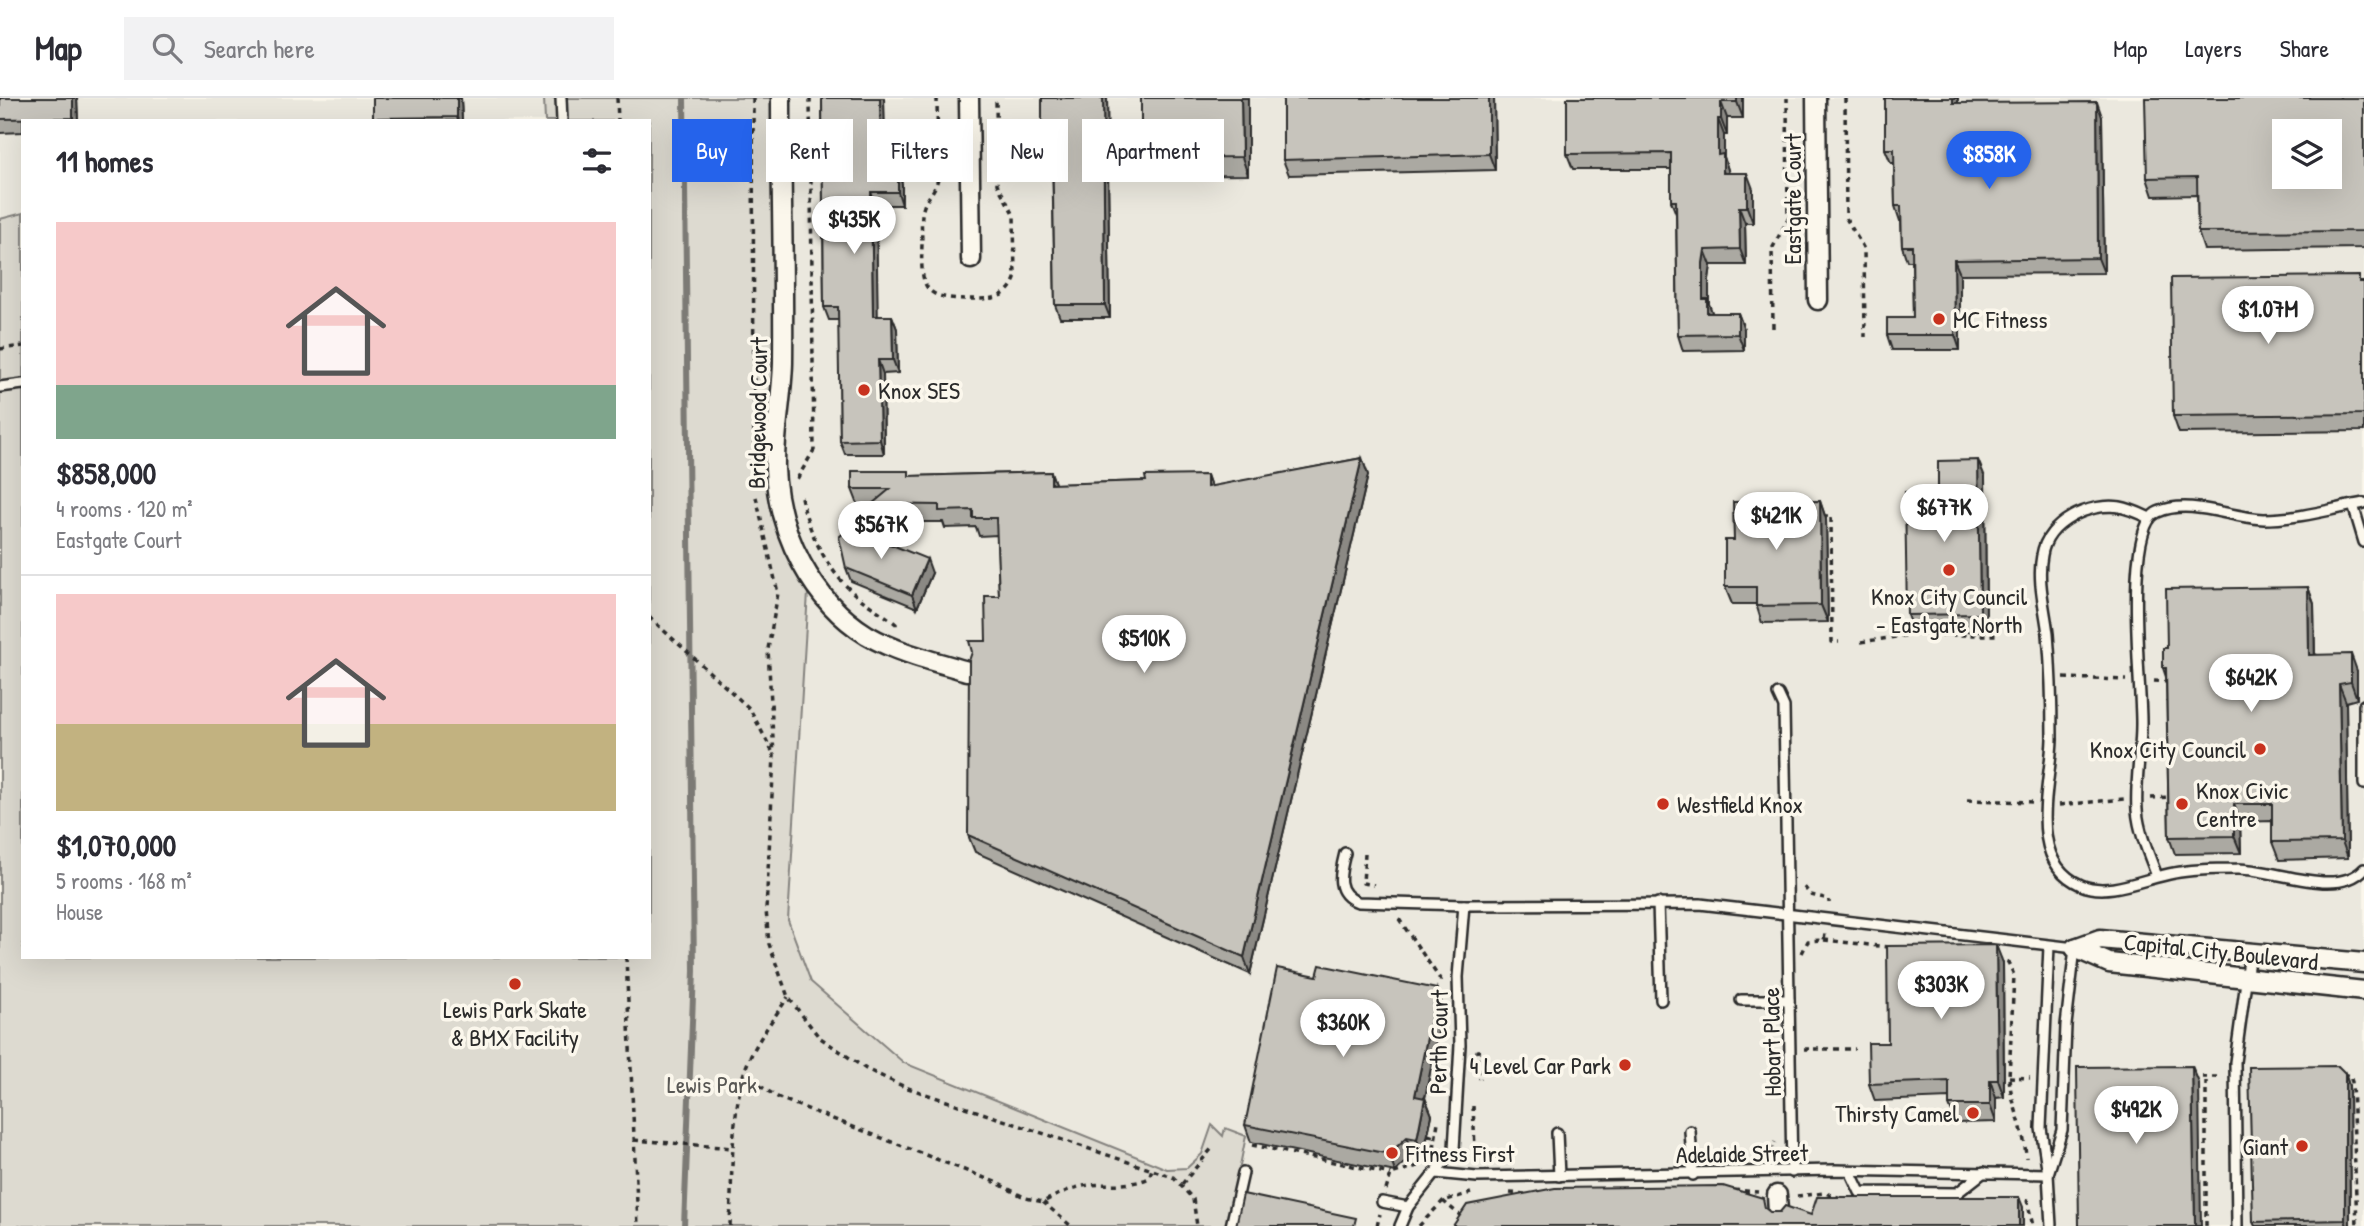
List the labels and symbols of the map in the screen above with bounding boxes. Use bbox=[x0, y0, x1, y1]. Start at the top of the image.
pin: $858K bbox=[1940, 132, 2038, 191]
street label: Eastgate Court bbox=[1776, 133, 1808, 264]
pin: $435K bbox=[805, 197, 903, 256]
pin: $1.07M bbox=[2211, 286, 2325, 346]
place label: MC Fitness bbox=[1953, 303, 2047, 335]
marker: MC Fitness bbox=[1931, 311, 1947, 327]
street label: Bridgewood Court bbox=[740, 336, 774, 489]
place label: Knox SES bbox=[878, 374, 960, 406]
marker: Knox SES bbox=[856, 382, 872, 398]
pin: $677K bbox=[1895, 484, 1993, 544]
pin: $421K bbox=[1727, 492, 1825, 552]
pin: $567K bbox=[832, 502, 930, 561]
marker: Knox City Council - Eastgate North bbox=[1941, 562, 1957, 578]
place label: Knox City Council - Eastgate North bbox=[1871, 580, 2028, 640]
pin: $510K bbox=[1095, 616, 1193, 675]
pin: $642K bbox=[2202, 654, 2300, 714]
place label: Knox City Council bbox=[2090, 733, 2247, 765]
marker: Knox City Council bbox=[2252, 741, 2268, 757]
place label: Knox Civic Centre bbox=[2196, 774, 2289, 834]
place label: Westfield Knox bbox=[1677, 788, 1803, 820]
marker: Westfield Knox bbox=[1655, 796, 1671, 812]
marker: Knox Civic Centre bbox=[2174, 796, 2190, 812]
street label: Capital City Boulevard bbox=[2122, 925, 2320, 977]
pin: $303K bbox=[1892, 962, 1990, 1021]
marker: Lewis Park Skate & BMX Facility bbox=[507, 976, 523, 992]
street label: Hobart Place bbox=[1754, 987, 1788, 1097]
street label: Perth Court bbox=[1421, 989, 1455, 1094]
place label: Lewis Park Skate & BMX Facility bbox=[443, 993, 587, 1053]
pin: $360K bbox=[1294, 1000, 1392, 1059]
place label: 4 Level Car Park bbox=[1469, 1049, 1611, 1081]
marker: 4 Level Car Park bbox=[1617, 1057, 1633, 1073]
park label: Lewis Park bbox=[667, 1068, 757, 1100]
pin: $492K bbox=[2087, 1086, 2185, 1146]
place label: Thirsty Camel bbox=[1835, 1097, 1960, 1129]
marker: Thirsty Camel bbox=[1965, 1105, 1981, 1121]
place label: Giant bbox=[2243, 1130, 2289, 1162]
street label: Adelaide Street bbox=[1676, 1136, 1809, 1170]
place label: Fitness First bbox=[1405, 1137, 1515, 1169]
marker: Giant bbox=[2294, 1138, 2310, 1154]
marker: Fitness First bbox=[1384, 1145, 1400, 1161]

